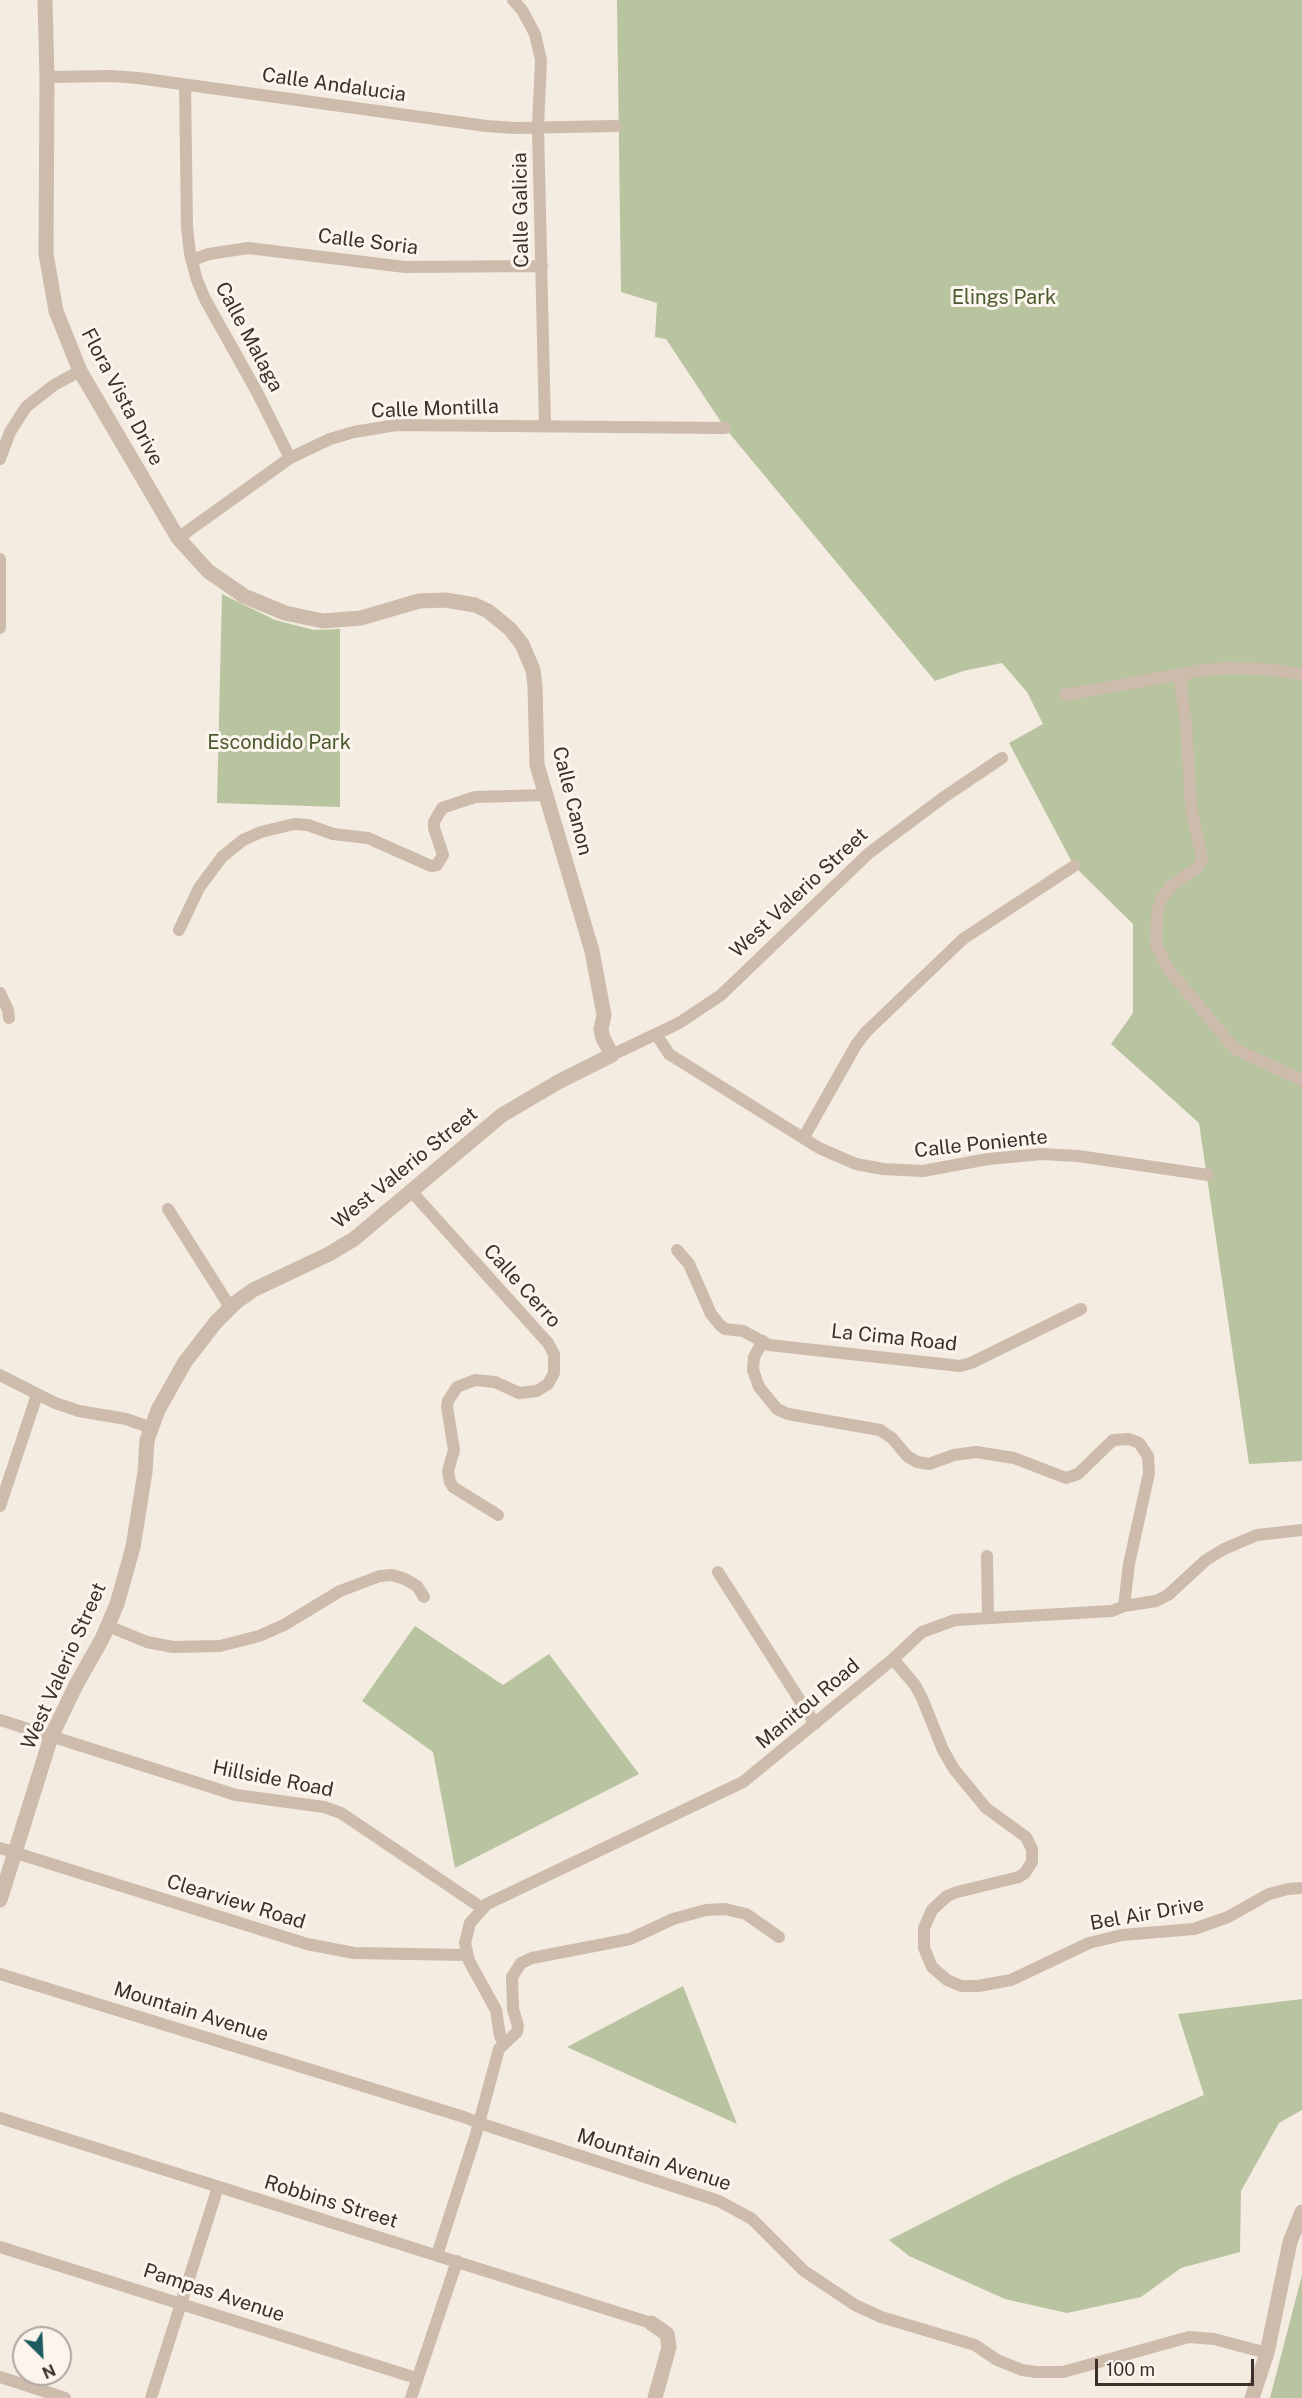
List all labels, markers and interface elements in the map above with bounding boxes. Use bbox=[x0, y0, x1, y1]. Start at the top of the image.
street label: Calle Andalucia bbox=[261, 63, 407, 107]
street label: Calle Galicia bbox=[508, 152, 534, 268]
street label: Calle Soria bbox=[317, 224, 419, 260]
street label: Calle Malaga bbox=[210, 278, 288, 396]
park label: Elings Park bbox=[952, 286, 1056, 310]
street label: Flora Vista Drive bbox=[76, 324, 168, 470]
street label: Calle Montilla bbox=[371, 395, 499, 423]
park label: Escondido Park bbox=[207, 731, 351, 755]
street label: Calle Canon bbox=[547, 744, 597, 858]
street label: West Valerio Street bbox=[725, 823, 873, 963]
street label: West Valerio Street bbox=[328, 1102, 482, 1234]
street label: Calle Poniente bbox=[913, 1125, 1049, 1163]
street label: Calle Cerro bbox=[478, 1239, 566, 1333]
street label: La Cima Road bbox=[830, 1319, 958, 1357]
street label: West Valerio Street bbox=[16, 1579, 112, 1753]
street label: Manitou Road bbox=[751, 1654, 865, 1754]
street label: Hillside Road bbox=[211, 1756, 335, 1802]
street label: Clearview Road bbox=[164, 1870, 308, 1934]
street label: Bel Air Drive bbox=[1088, 1892, 1206, 1936]
street label: Mountain Avenue bbox=[111, 1977, 271, 2047]
street label: Mountain Avenue bbox=[574, 2124, 734, 2196]
street label: Robbins Street bbox=[261, 2170, 401, 2234]
street label: Pampas Avenue bbox=[140, 2259, 288, 2327]
north arrow bbox=[12, 2326, 72, 2386]
scale bar bbox=[1098, 2347, 1257, 2385]
text: 100 m bbox=[1106, 2359, 1155, 2380]
text: N bbox=[39, 2360, 58, 2382]

